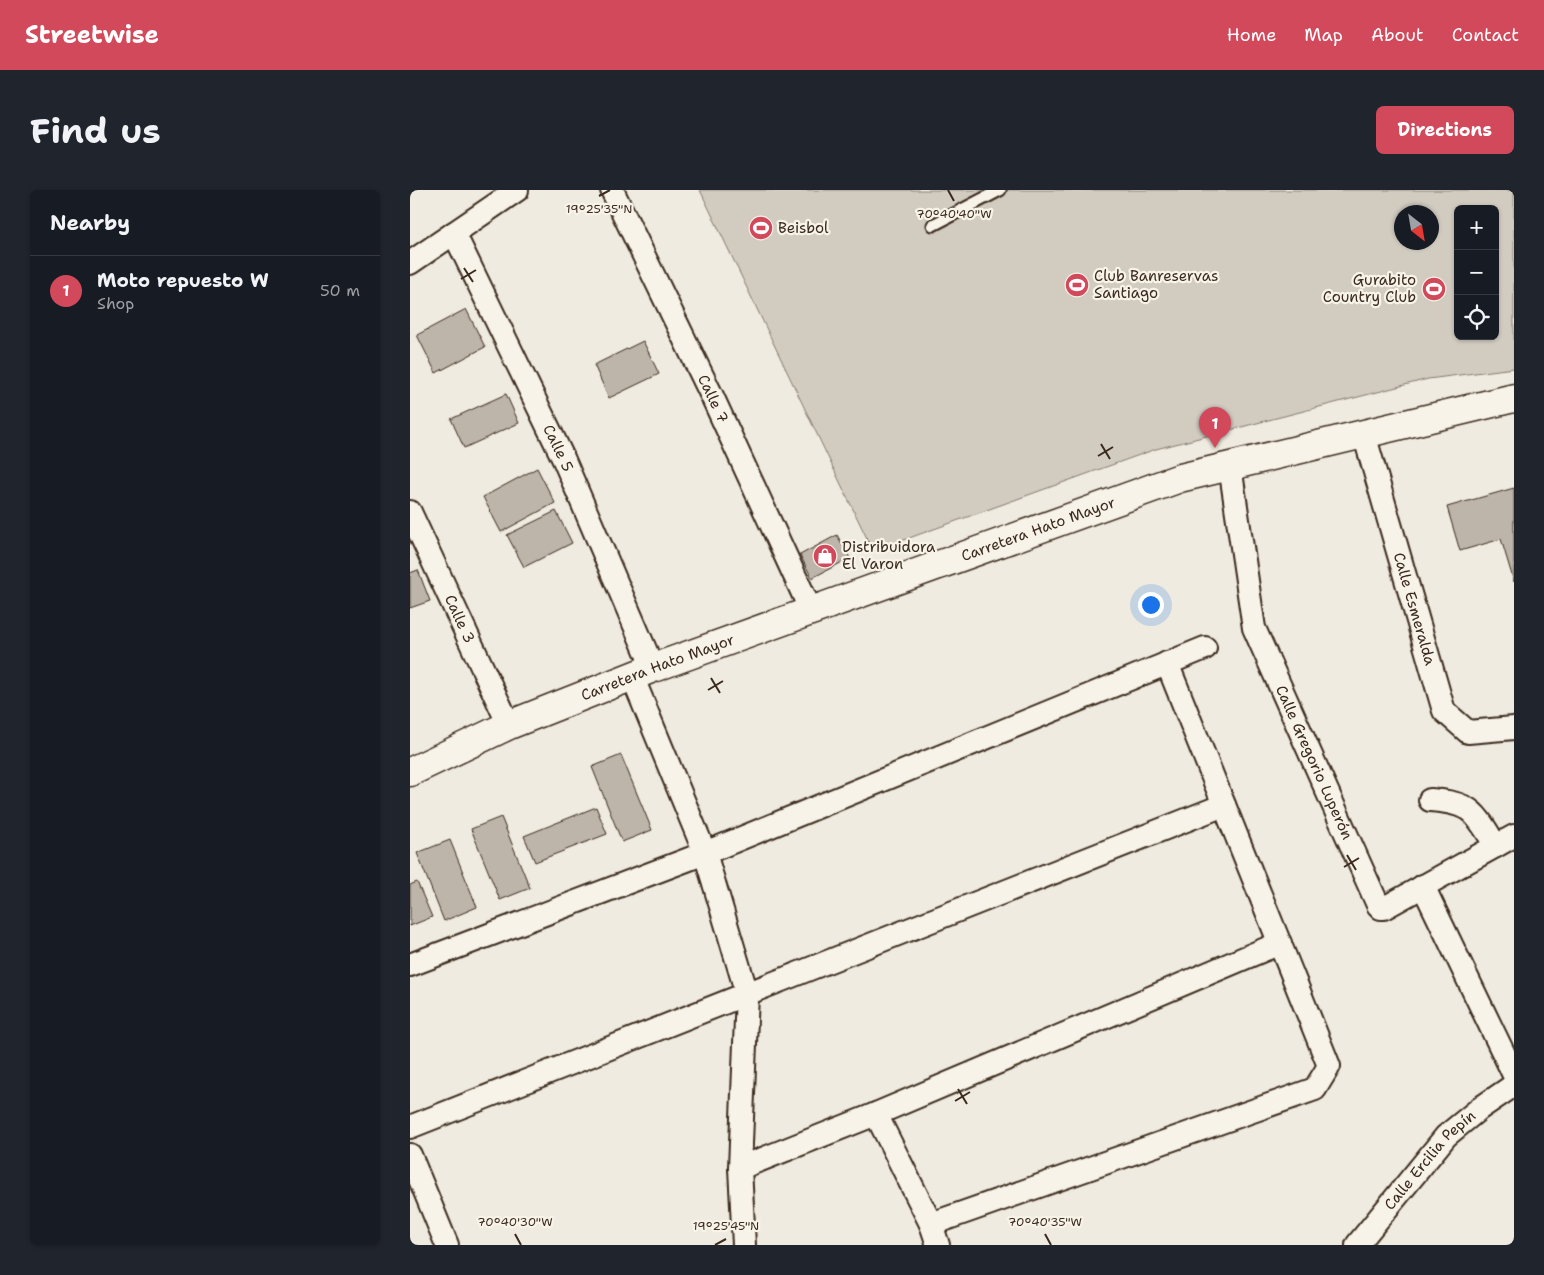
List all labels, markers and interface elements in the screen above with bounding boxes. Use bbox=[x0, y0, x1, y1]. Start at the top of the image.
text: Streetwise bbox=[25, 19, 159, 51]
text: Home bbox=[1227, 23, 1276, 47]
text: Map bbox=[1304, 23, 1343, 47]
text: About bbox=[1371, 23, 1424, 47]
text: Contact bbox=[1452, 23, 1519, 47]
button: Directions bbox=[1376, 106, 1514, 154]
text: Find us bbox=[30, 107, 161, 154]
text: 19°25'35"N bbox=[566, 201, 632, 217]
north arrow bbox=[1394, 205, 1439, 250]
map controls bbox=[1454, 205, 1499, 340]
button: + bbox=[1454, 205, 1499, 250]
text: 70°40'40"W bbox=[916, 206, 992, 222]
text: Nearby bbox=[50, 209, 130, 237]
sports icon: Beisbol bbox=[748, 215, 774, 241]
place label: Beisbol bbox=[778, 218, 829, 238]
button: − bbox=[1454, 250, 1499, 295]
place label: Club Banreservas Santiago bbox=[1094, 266, 1218, 303]
text: Moto repuesto W bbox=[97, 268, 269, 293]
place label: Gurabito Country Club bbox=[1323, 270, 1416, 307]
sports icon: Club Banreservas Santiago bbox=[1064, 272, 1090, 298]
sports icon: Gurabito Country Club bbox=[1421, 276, 1447, 302]
text: 1 bbox=[62, 280, 70, 301]
text: 50 m bbox=[320, 280, 360, 301]
text: Shop bbox=[97, 293, 134, 314]
button: locate bbox=[1454, 295, 1499, 340]
street label: Calle 7 bbox=[693, 371, 733, 426]
pin: 1 bbox=[1199, 407, 1231, 448]
street label: Calle 5 bbox=[538, 421, 578, 475]
street label: Carretera Hato Mayor bbox=[958, 492, 1118, 566]
place label: Distribuidora El Varon bbox=[842, 537, 936, 574]
shop icon: Distribuidora El Varon bbox=[812, 543, 838, 569]
street label: Calle Esmeralda bbox=[1389, 550, 1440, 668]
street label: Calle 3 bbox=[440, 592, 480, 646]
your location bbox=[1138, 592, 1164, 618]
street label: Carretera Hato Mayor bbox=[578, 629, 737, 706]
street label: Calle Gregorio Luperón bbox=[1271, 682, 1357, 843]
street label: Calle Ercilia Pepín bbox=[1380, 1106, 1480, 1214]
text: 70°40'30"W bbox=[477, 1214, 553, 1230]
text: 70°40'35"W bbox=[1008, 1214, 1082, 1230]
text: 19°25'45"N bbox=[693, 1218, 759, 1234]

